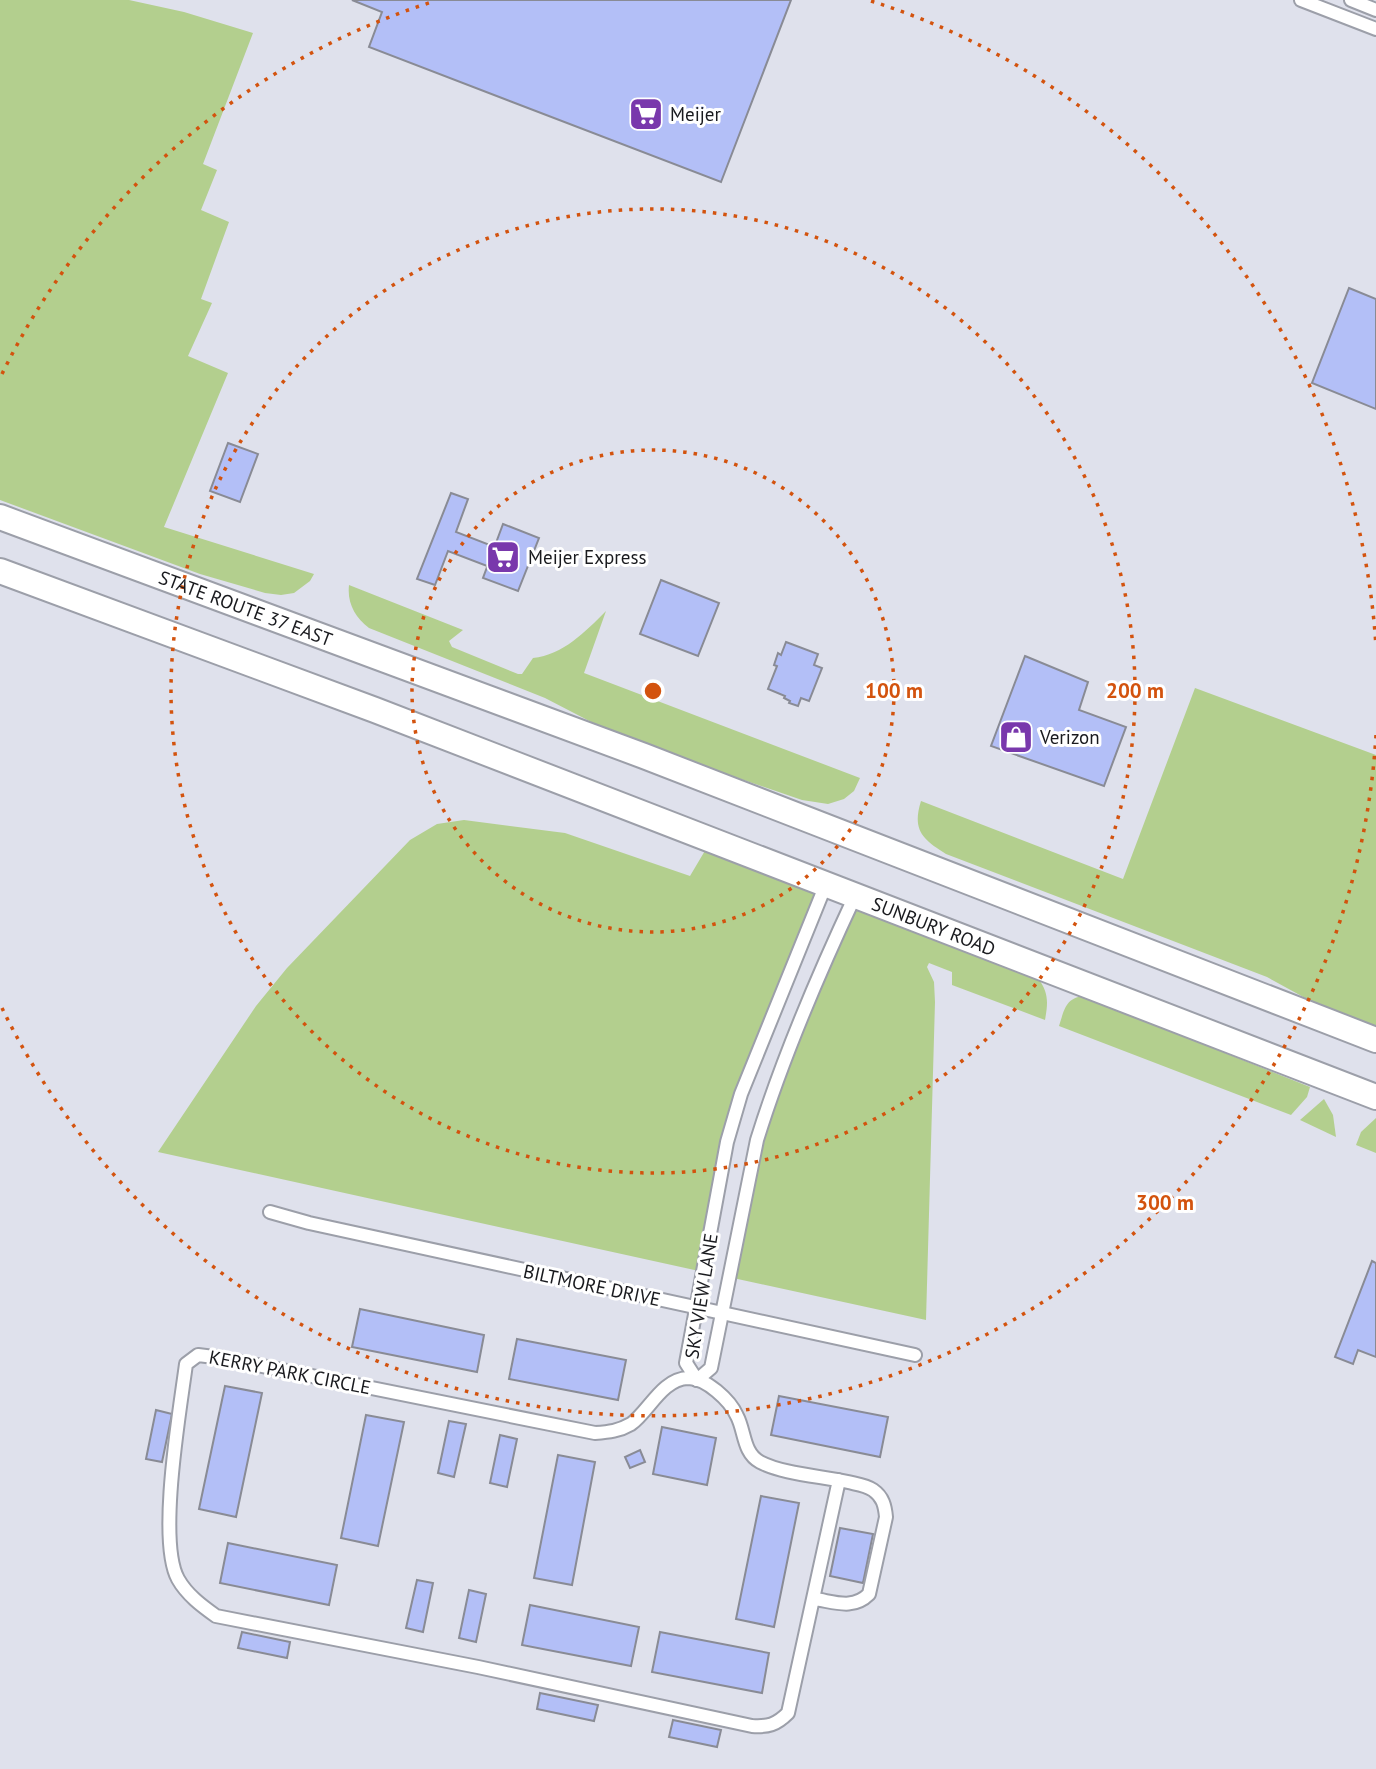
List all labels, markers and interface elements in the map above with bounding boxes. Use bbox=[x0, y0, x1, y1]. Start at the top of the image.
supermarket icon: Meijer bbox=[627, 95, 665, 133]
place label: Meijer bbox=[670, 102, 721, 126]
supermarket icon: Meijer Express bbox=[484, 538, 522, 576]
place label: Meijer Express bbox=[528, 545, 646, 569]
street label: STATE ROUTE 37 EAST bbox=[155, 565, 336, 651]
text: 100 m bbox=[865, 677, 923, 704]
text: 200 m bbox=[1106, 677, 1164, 704]
centre of rings bbox=[641, 679, 665, 703]
shop icon: Verizon bbox=[997, 718, 1035, 756]
place label: Verizon bbox=[1039, 725, 1100, 749]
street label: SUNBURY ROAD bbox=[868, 891, 999, 961]
text: 300 m bbox=[1136, 1189, 1194, 1216]
street label: SKY VIEW LANE bbox=[679, 1232, 723, 1360]
street label: BILTMORE DRIVE bbox=[521, 1259, 663, 1311]
street label: KERRY PARK CIRCLE bbox=[207, 1345, 373, 1399]

